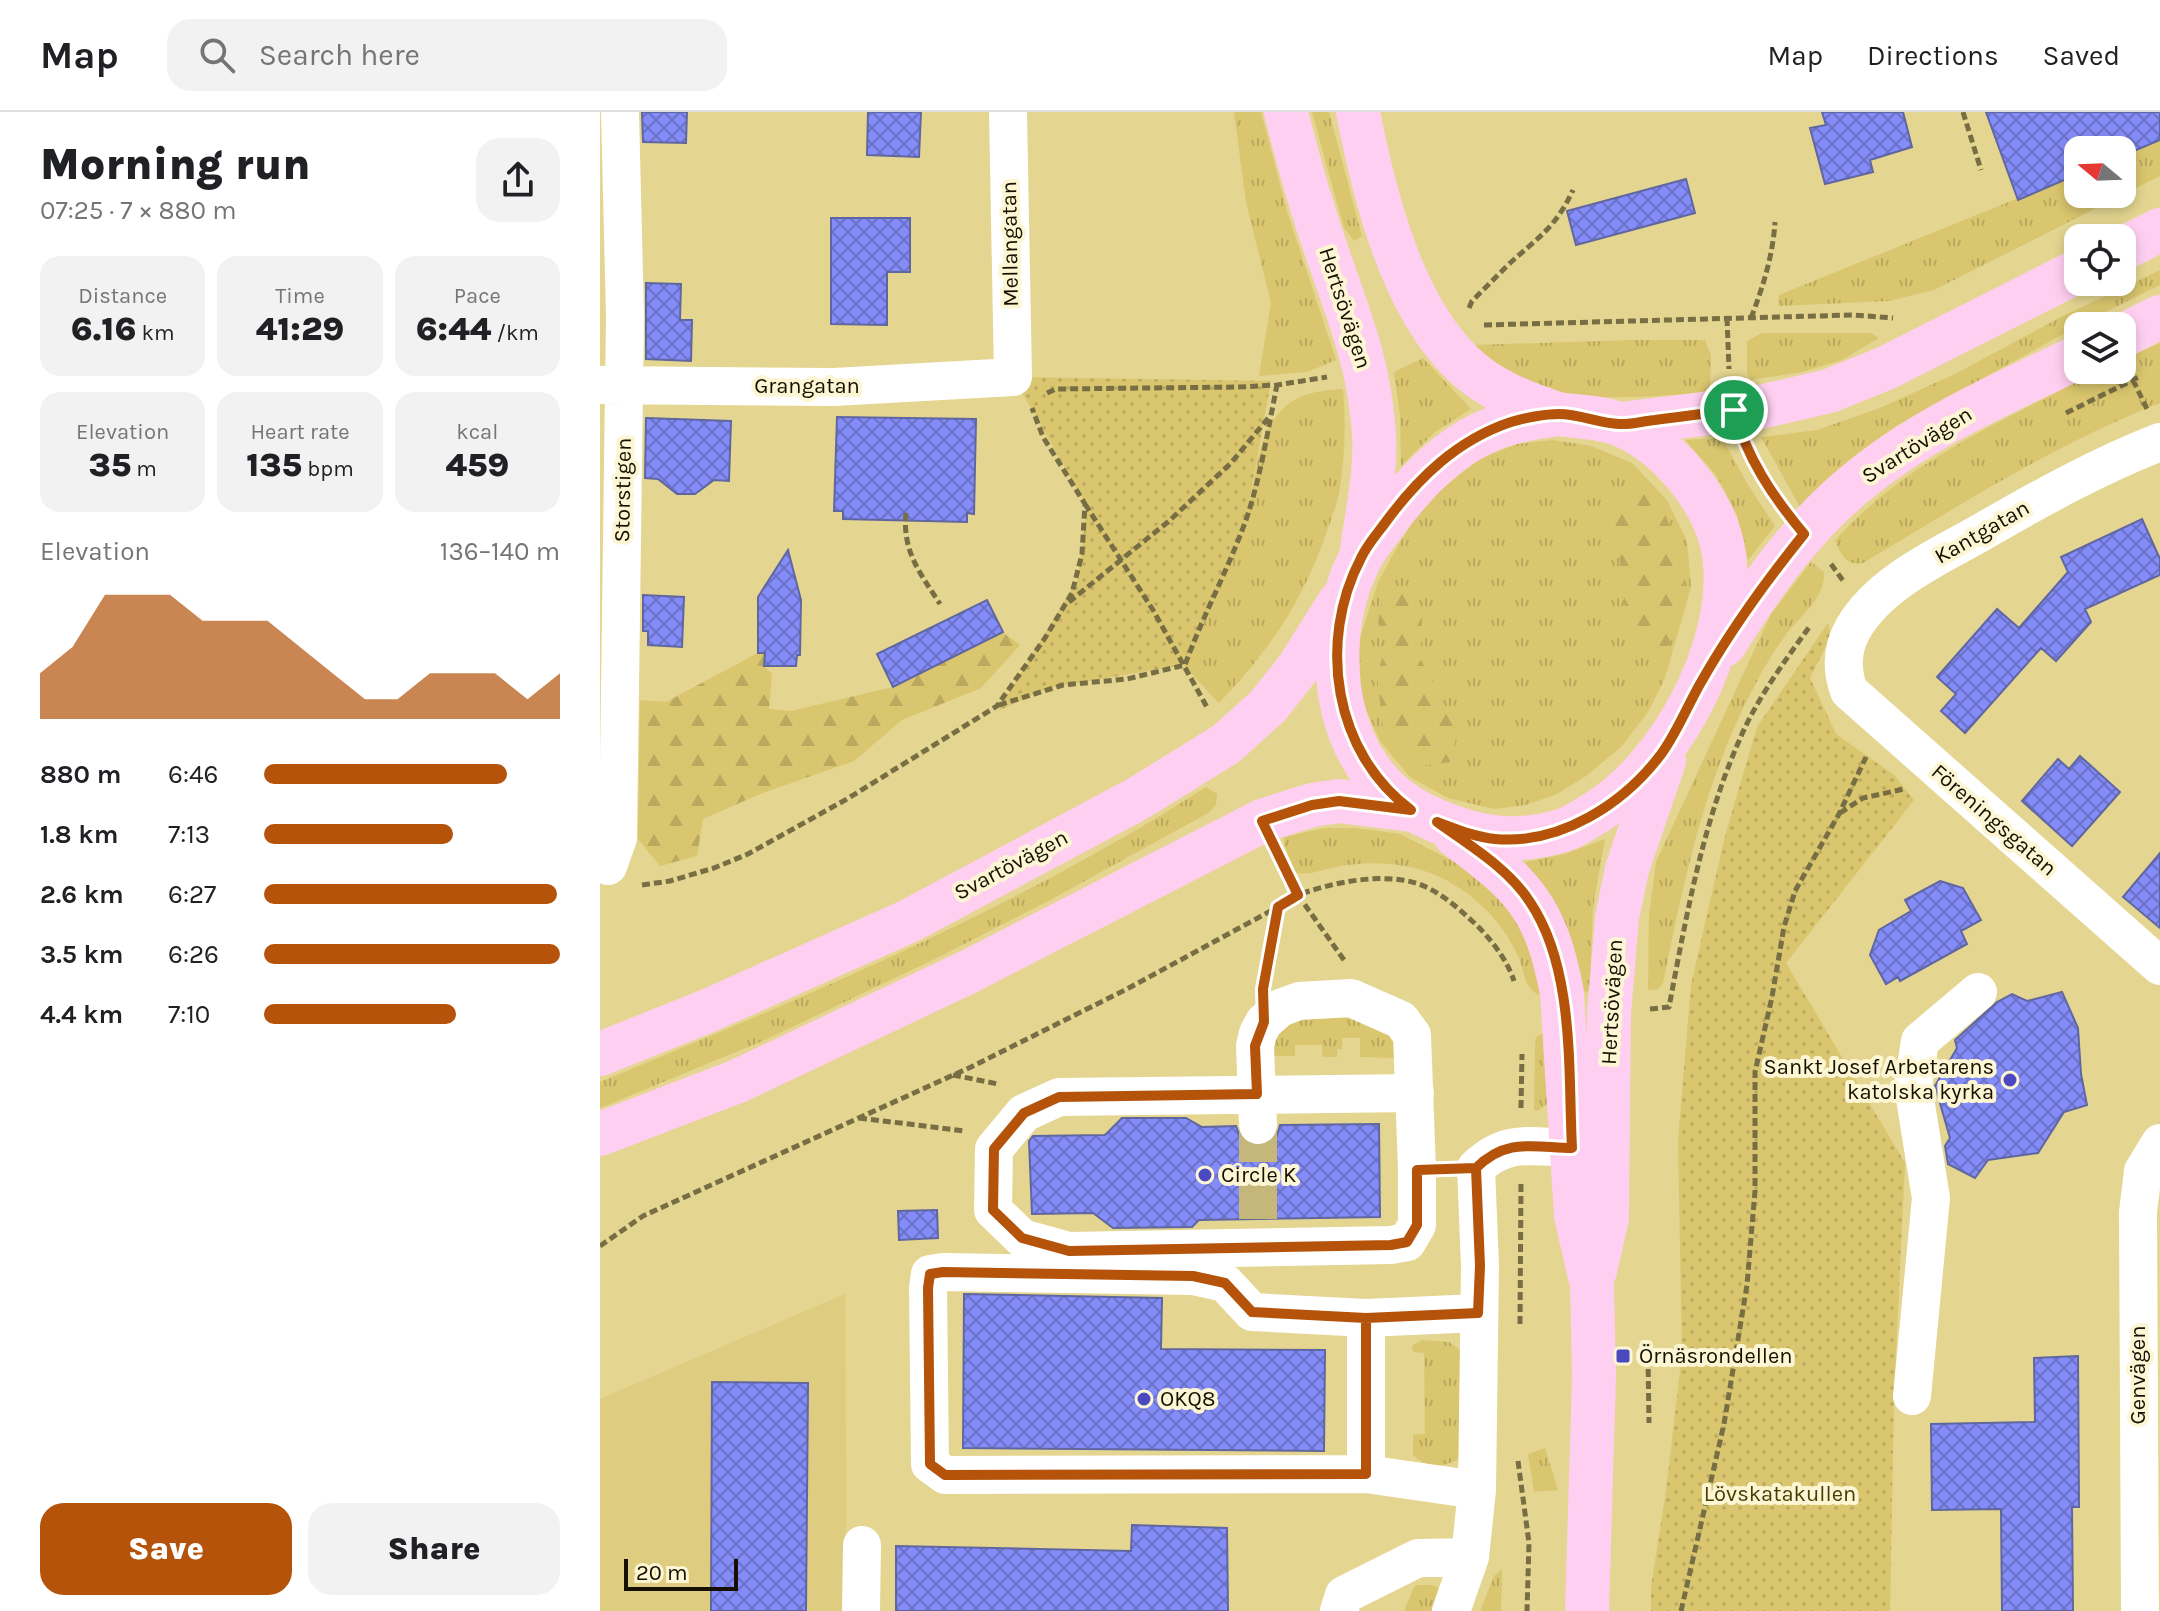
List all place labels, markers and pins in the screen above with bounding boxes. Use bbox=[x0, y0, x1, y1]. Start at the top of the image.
pin bbox=[1700, 376, 1768, 444]
place label: Sankt Josef Arbetarens katolska kyrka bbox=[1764, 1054, 1994, 1105]
marker: Sankt Josef Arbetarens katolska kyrka bbox=[2001, 1071, 2019, 1089]
place label: Circle K bbox=[1221, 1162, 1296, 1188]
marker: Circle K bbox=[1196, 1166, 1214, 1184]
place label: Örnäsrondellen bbox=[1639, 1343, 1793, 1369]
marker: Örnäsrondellen bbox=[1614, 1347, 1632, 1365]
place label: OKQ8 bbox=[1160, 1386, 1215, 1412]
marker: OKQ8 bbox=[1135, 1390, 1153, 1408]

